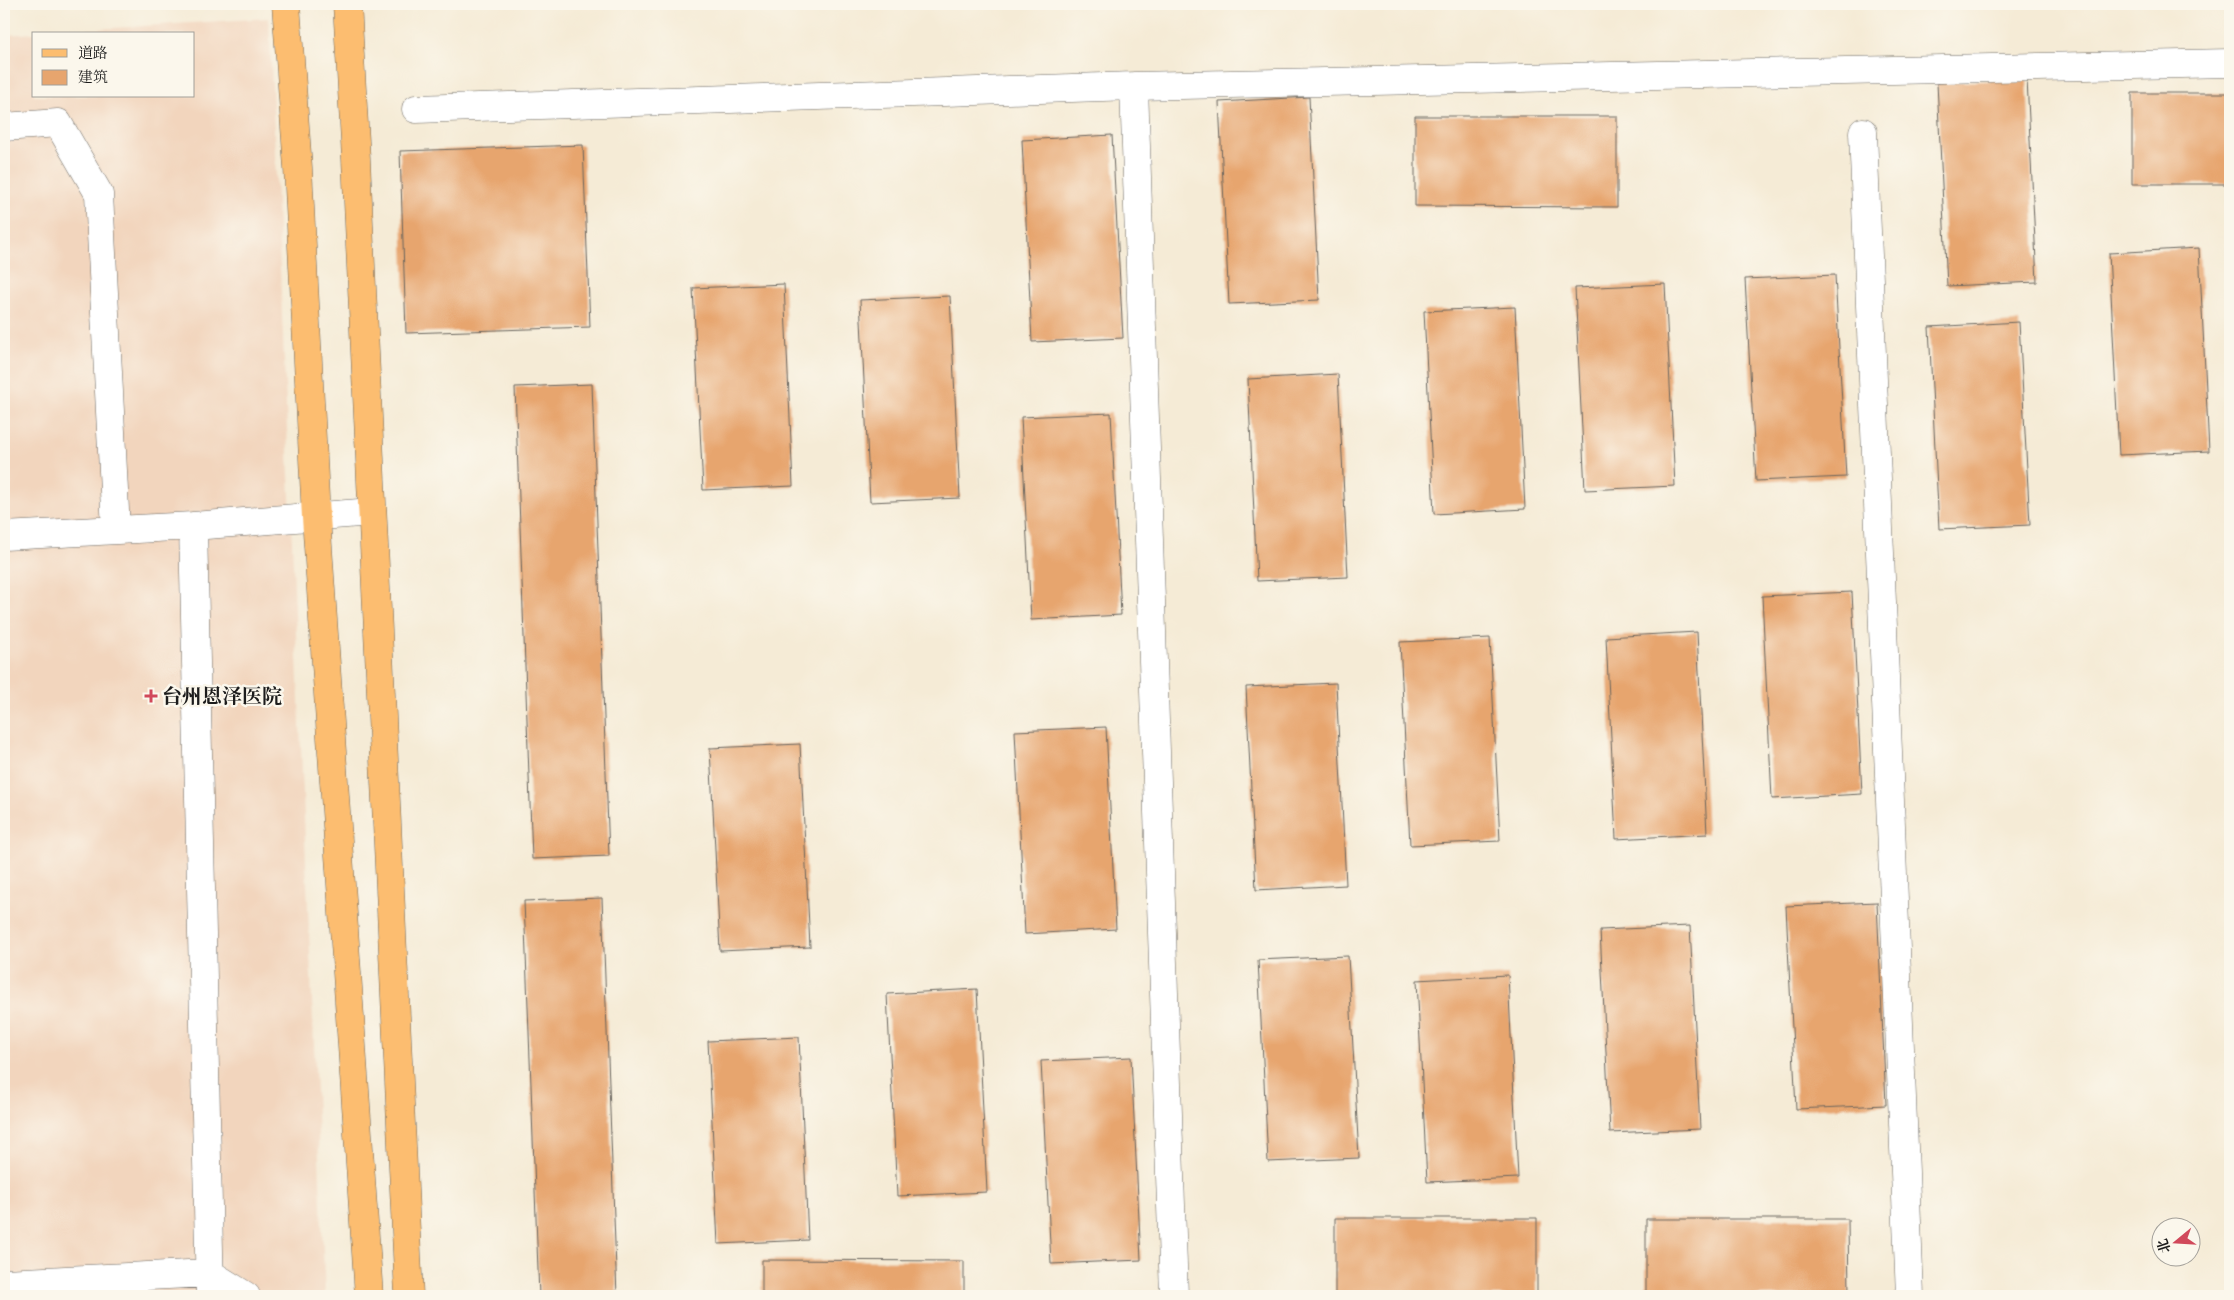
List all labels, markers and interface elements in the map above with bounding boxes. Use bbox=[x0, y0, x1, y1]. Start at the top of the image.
legend bbox=[32, 32, 195, 98]
text: 道路 bbox=[78, 43, 108, 62]
text: 建筑 bbox=[78, 67, 108, 86]
place label: 台州恩泽医院 bbox=[162, 683, 282, 709]
marker: 台州恩泽医院 bbox=[144, 689, 158, 703]
north arrow bbox=[2152, 1218, 2202, 1268]
text: 北 bbox=[2153, 1237, 2174, 1255]

